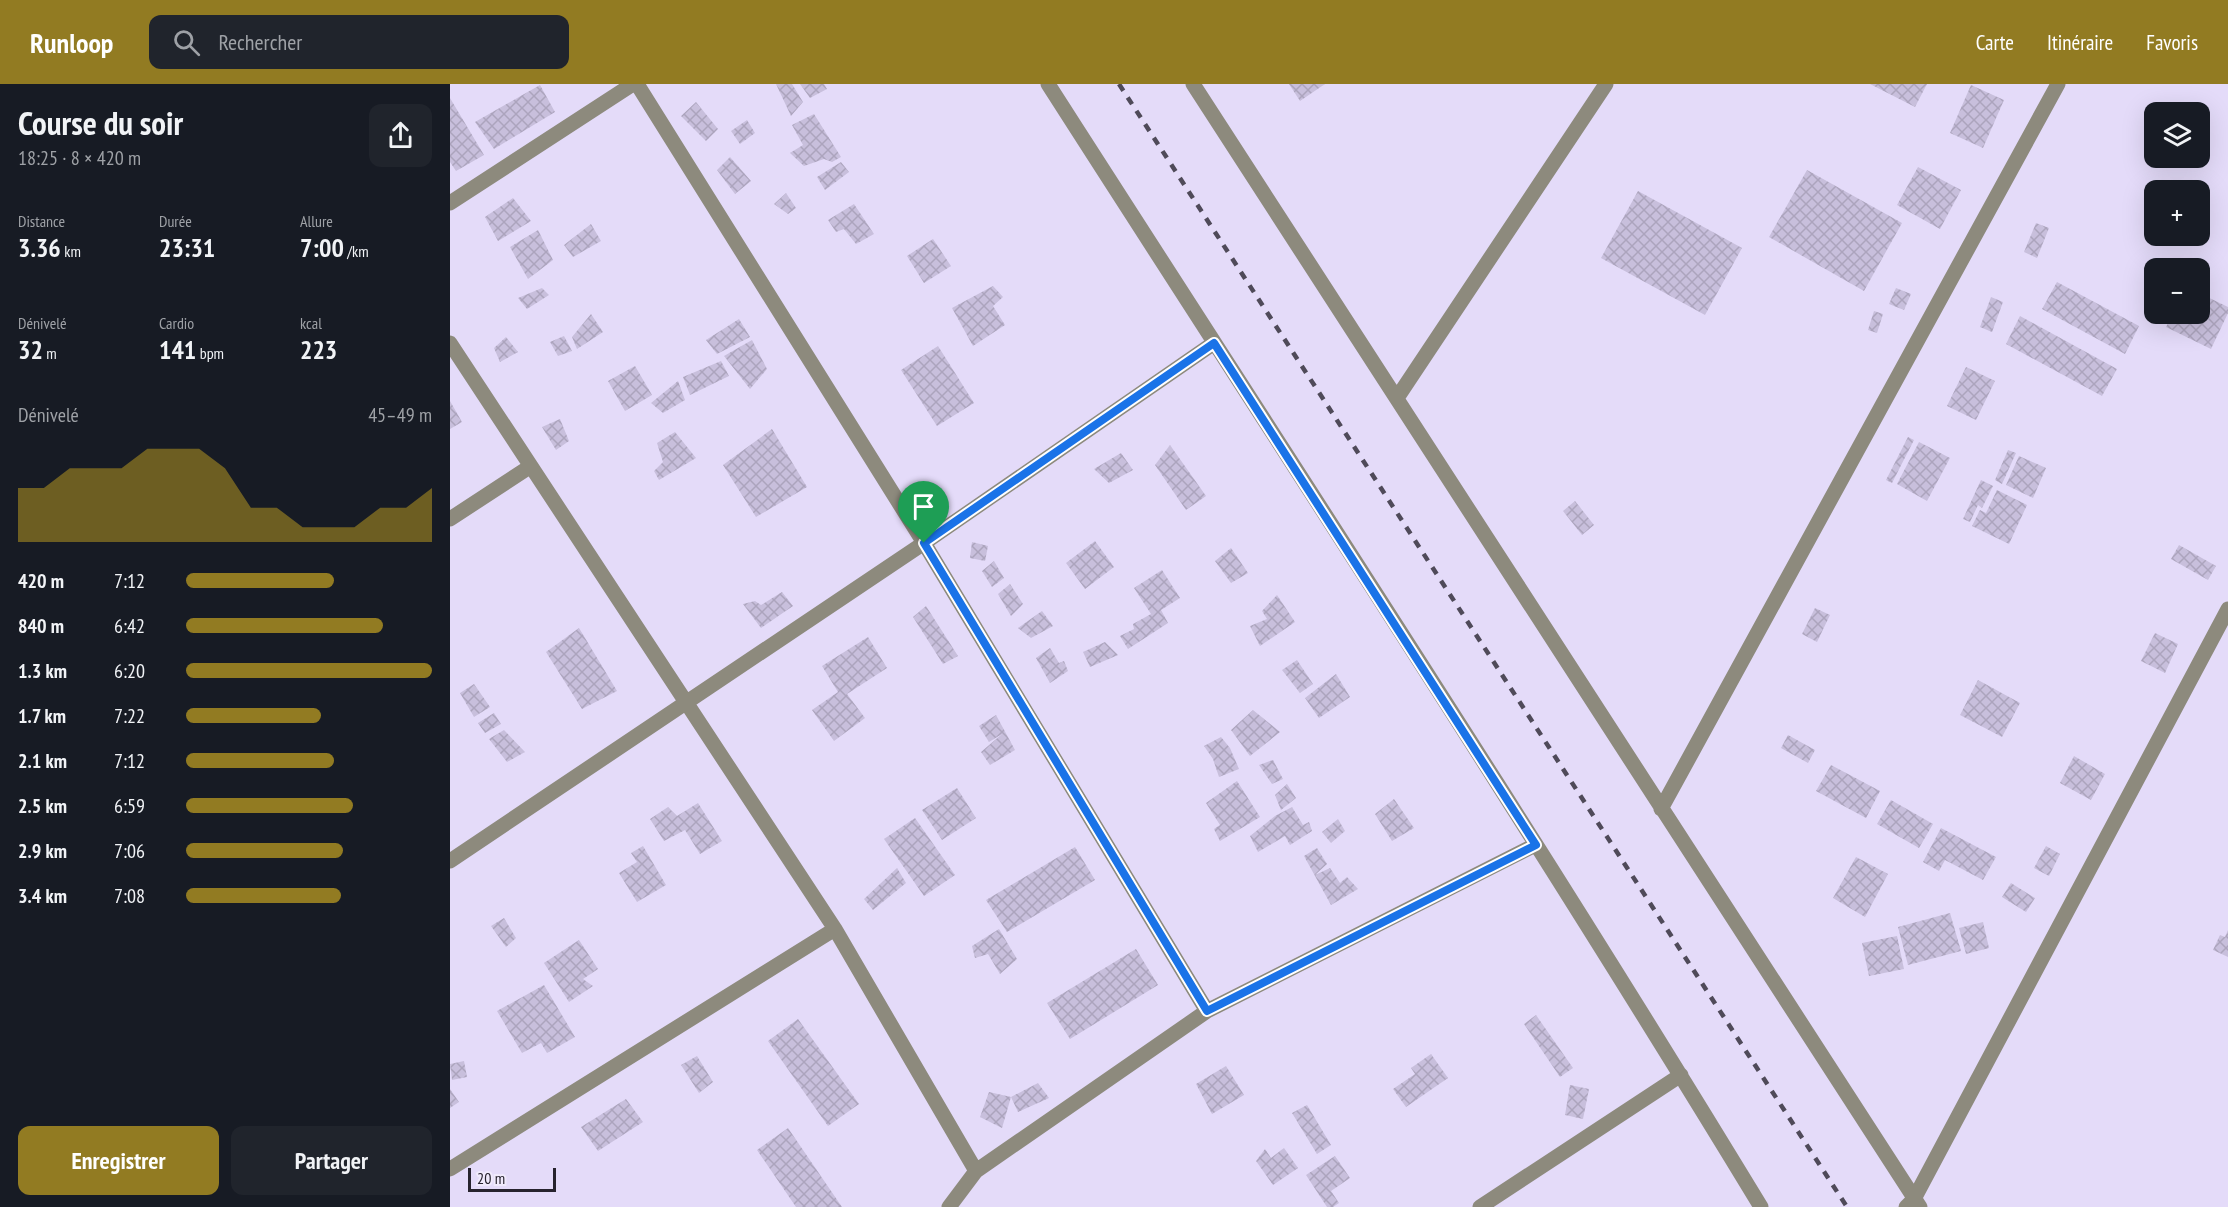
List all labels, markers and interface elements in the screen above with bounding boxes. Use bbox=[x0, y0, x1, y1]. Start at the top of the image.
search box bbox=[149, 15, 569, 69]
text: Runloop bbox=[30, 24, 113, 61]
icon: search bbox=[170, 26, 203, 59]
text: Rechercher bbox=[218, 28, 302, 56]
text: Carte bbox=[1976, 29, 2014, 56]
text: Itinéraire bbox=[2047, 29, 2113, 56]
text: Favoris bbox=[2146, 29, 2198, 56]
text: Course du soir bbox=[18, 101, 183, 144]
map controls bbox=[2144, 102, 2210, 324]
button: layers bbox=[2144, 102, 2210, 168]
button: share bbox=[369, 104, 432, 167]
text: 18:25 · 8 × 420 m bbox=[18, 145, 141, 171]
button: + bbox=[2144, 180, 2210, 246]
text: Distance bbox=[18, 211, 65, 231]
text: Durée bbox=[159, 211, 192, 231]
text: Allure bbox=[300, 211, 333, 231]
text: 3.36 bbox=[18, 231, 61, 264]
text: 23:31 bbox=[159, 231, 215, 264]
text: 7:00 bbox=[300, 231, 344, 264]
text: km bbox=[61, 241, 81, 261]
text: /km bbox=[344, 241, 369, 261]
button: − bbox=[2144, 258, 2210, 324]
text: Dénivelé bbox=[18, 313, 67, 333]
text: Cardio bbox=[159, 313, 194, 333]
text: kcal bbox=[300, 313, 322, 333]
text: 32 bbox=[18, 333, 43, 366]
text: 141 bbox=[159, 333, 196, 366]
text: 223 bbox=[300, 333, 337, 366]
text: m bbox=[43, 343, 57, 363]
text: bpm bbox=[196, 343, 224, 363]
text: Dénivelé bbox=[18, 402, 79, 428]
text: 45–49 m bbox=[368, 402, 432, 428]
pin bbox=[898, 481, 949, 543]
icon: arrive bbox=[907, 490, 940, 523]
text: 420 m bbox=[18, 568, 64, 594]
text: 7:12 bbox=[114, 568, 145, 594]
text: 840 m bbox=[18, 613, 64, 639]
text: 6:42 bbox=[114, 613, 145, 639]
text: 1.3 km bbox=[18, 658, 67, 684]
text: 6:20 bbox=[114, 658, 145, 684]
text: 1.7 km bbox=[18, 703, 66, 729]
text: 7:22 bbox=[114, 703, 145, 729]
text: 2.1 km bbox=[18, 748, 67, 774]
text: 7:12 bbox=[114, 748, 145, 774]
text: 2.5 km bbox=[18, 793, 67, 819]
text: 6:59 bbox=[114, 793, 145, 819]
text: 2.9 km bbox=[18, 838, 67, 864]
text: 7:06 bbox=[114, 838, 145, 864]
text: 3.4 km bbox=[18, 883, 67, 909]
text: 7:08 bbox=[114, 883, 145, 909]
button: Enregistrer bbox=[18, 1126, 219, 1195]
button: Partager bbox=[231, 1126, 432, 1195]
scale bar bbox=[468, 1165, 556, 1192]
text: 20 m bbox=[477, 1168, 505, 1188]

